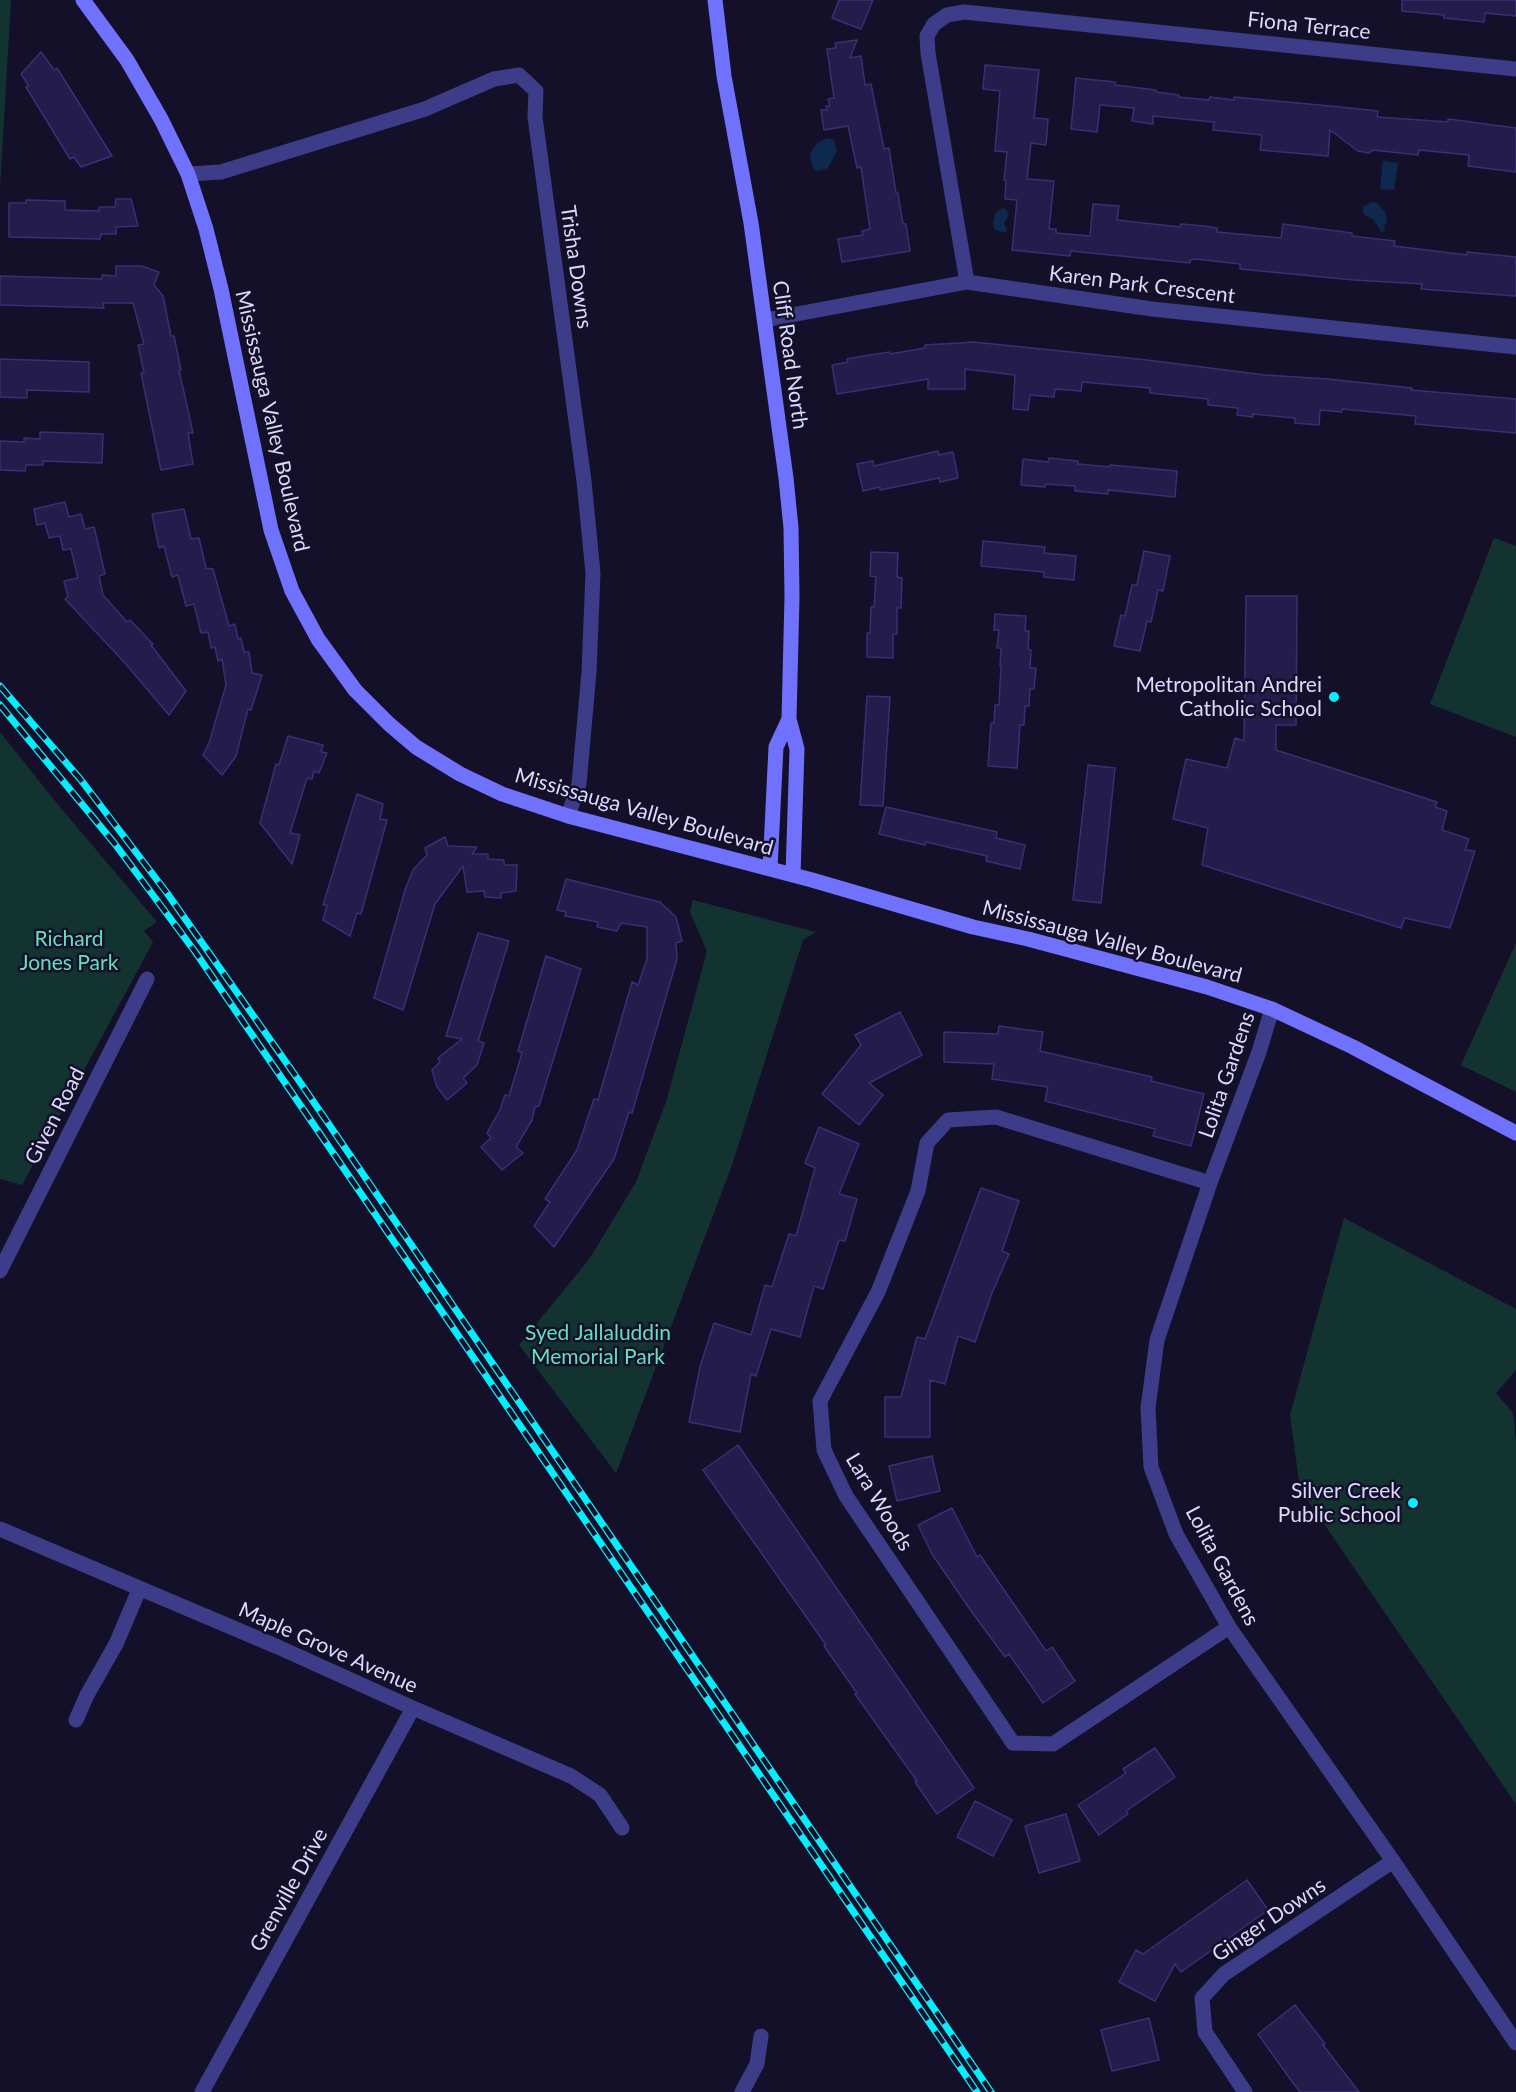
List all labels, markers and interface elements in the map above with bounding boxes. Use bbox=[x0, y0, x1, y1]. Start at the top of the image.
street label: Fiona Terrace bbox=[1246, 7, 1372, 45]
street label: Trisha Downs bbox=[555, 204, 597, 330]
street label: Karen Park Crescent bbox=[1047, 261, 1237, 309]
street label: Cliff Road North bbox=[767, 279, 813, 431]
street label: Mississauga Valley Boulevard bbox=[230, 288, 314, 554]
place label: Metropolitan Andrei Catholic School bbox=[1135, 672, 1322, 722]
marker: Metropolitan Andrei Catholic School bbox=[1327, 690, 1341, 704]
street label: Mississauga Valley Boulevard bbox=[512, 763, 776, 861]
street label: Mississauga Valley Boulevard bbox=[980, 895, 1244, 989]
park label: Richard Jones Park bbox=[20, 926, 118, 976]
street label: Lolita Gardens bbox=[1194, 1009, 1260, 1141]
street label: Given Road bbox=[20, 1063, 90, 1169]
park label: Syed Jallaluddin Memorial Park bbox=[525, 1320, 671, 1370]
street label: Lara Woods bbox=[840, 1448, 918, 1556]
place label: Silver Creek Public School bbox=[1278, 1478, 1401, 1528]
marker: Silver Creek Public School bbox=[1406, 1496, 1420, 1510]
street label: Lolita Gardens bbox=[1180, 1502, 1264, 1630]
street label: Maple Grove Avenue bbox=[235, 1597, 421, 1699]
street label: Grenville Drive bbox=[245, 1824, 333, 1956]
street label: Ginger Downs bbox=[1207, 1873, 1331, 1967]

